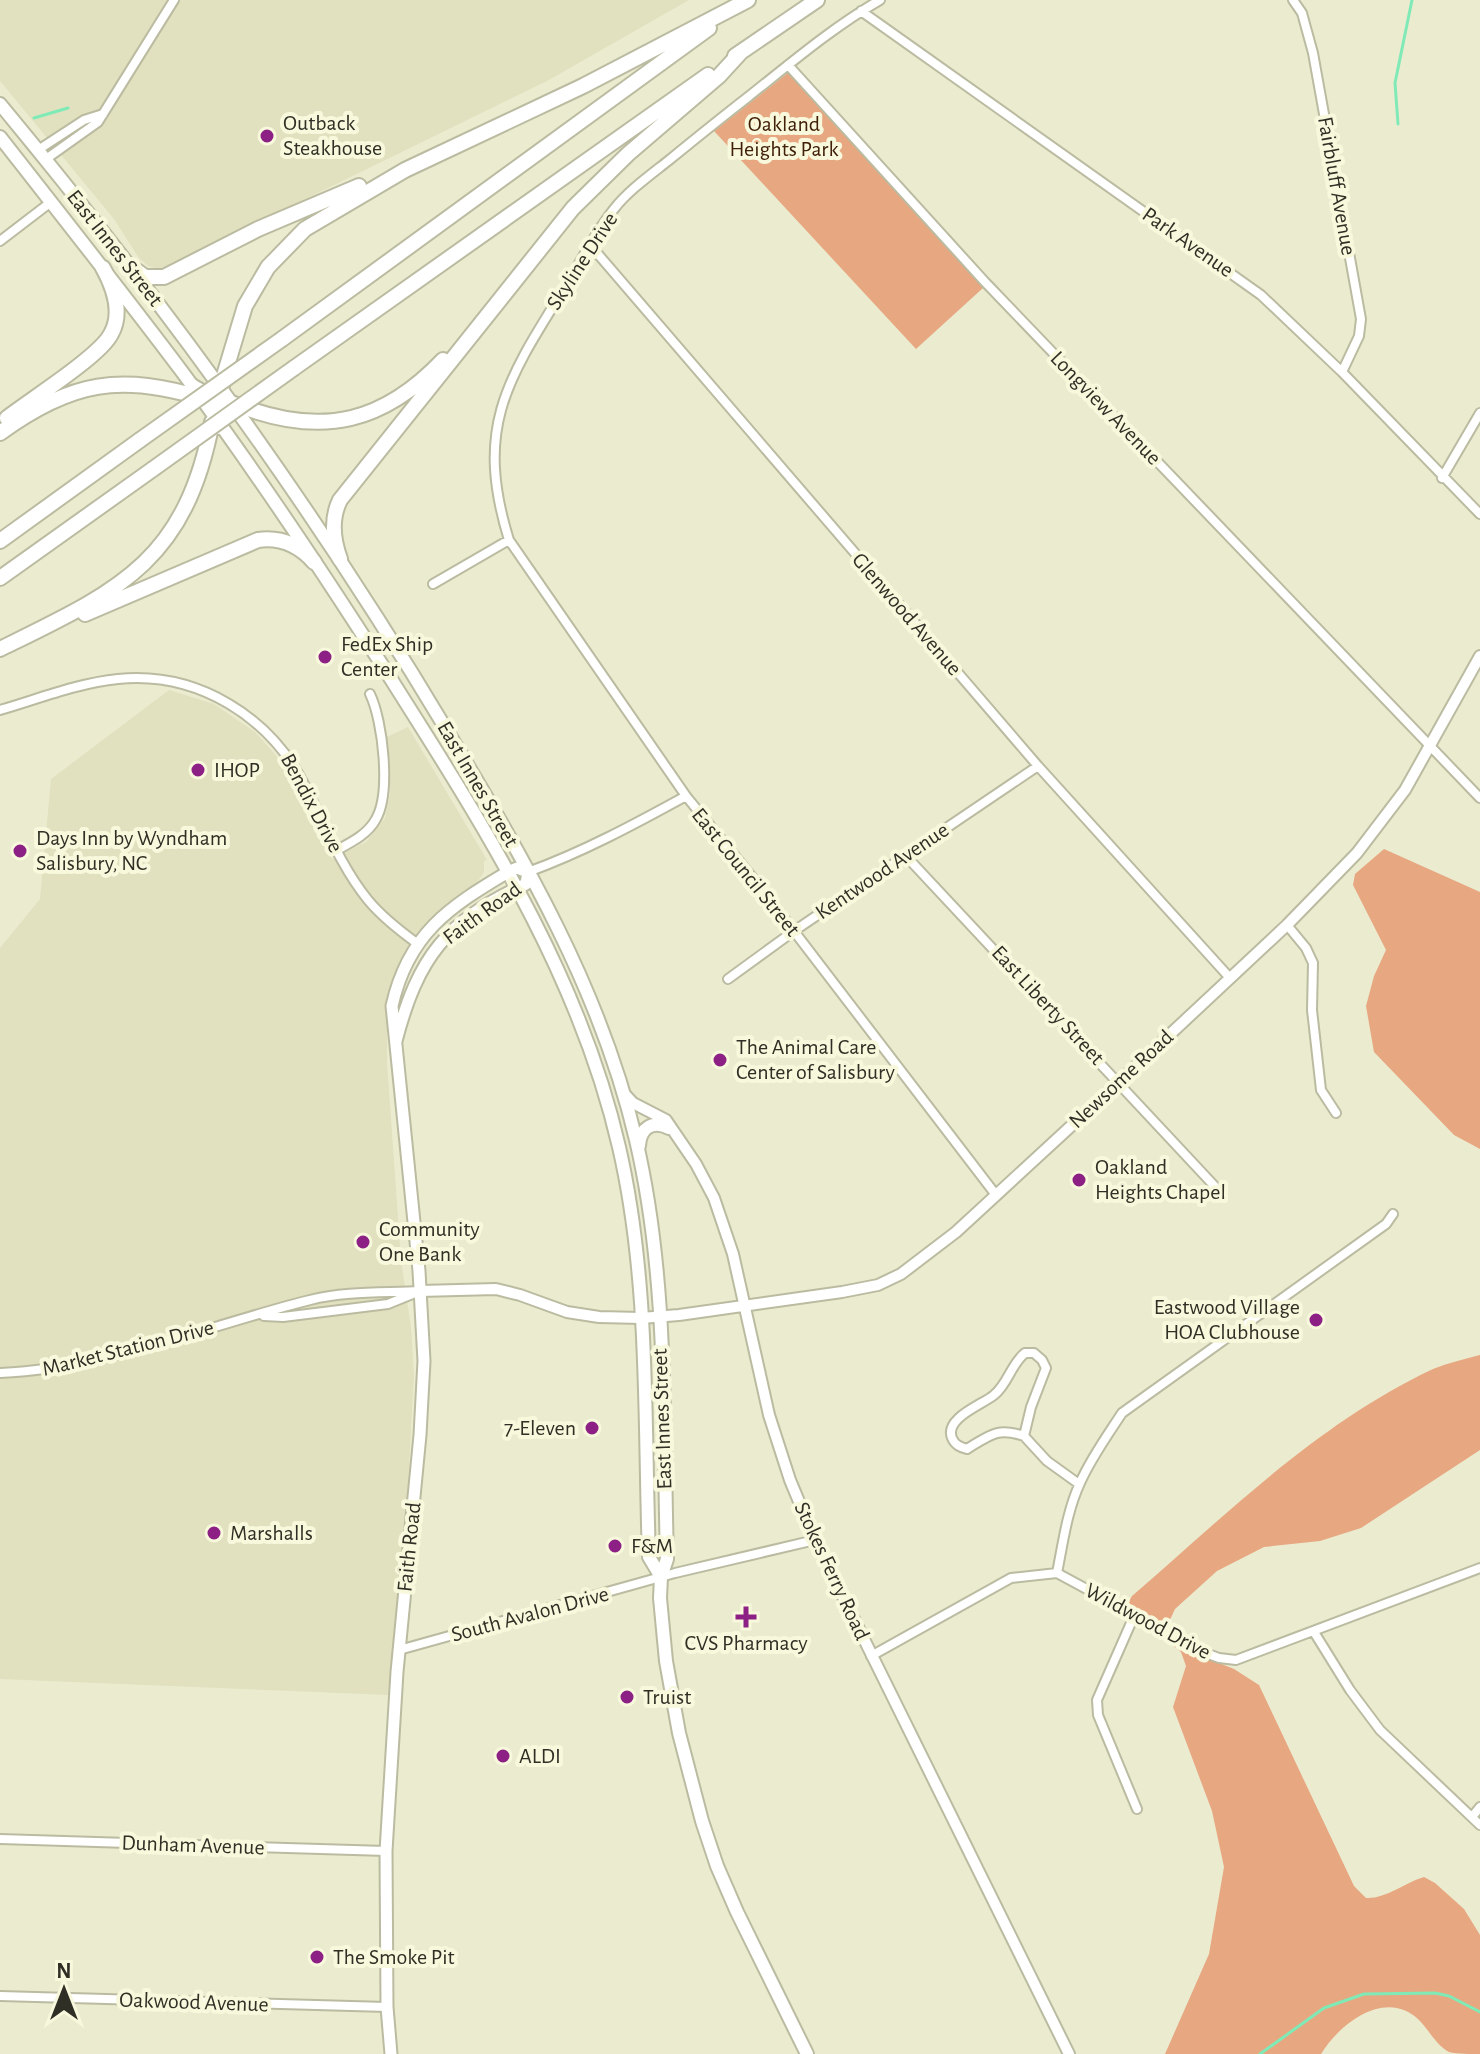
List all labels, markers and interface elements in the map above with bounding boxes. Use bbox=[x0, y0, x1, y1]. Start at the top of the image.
place label: Outback Steakhouse bbox=[283, 112, 382, 159]
park label: Oakland Heights Park bbox=[730, 113, 839, 160]
street label: Fairbluff Avenue bbox=[1314, 115, 1360, 257]
marker: Outback Steakhouse bbox=[258, 127, 276, 145]
street label: East Innes Street bbox=[63, 186, 167, 310]
street label: Park Avenue bbox=[1138, 203, 1238, 281]
street label: Skyline Drive bbox=[542, 208, 622, 314]
street label: Longview Avenue bbox=[1046, 347, 1166, 469]
street label: Glenwood Avenue bbox=[848, 548, 966, 680]
place label: FedEx Ship Center bbox=[341, 633, 433, 680]
marker: FedEx Ship Center bbox=[316, 648, 334, 666]
street label: East Innes Street bbox=[433, 717, 523, 851]
street label: Bendix Drive bbox=[277, 750, 347, 856]
place label: IHOP bbox=[214, 759, 260, 781]
marker: IHOP bbox=[189, 761, 207, 779]
street label: East Council Street bbox=[688, 804, 804, 940]
street label: Kentwood Avenue bbox=[811, 818, 953, 924]
place label: Days Inn by Wyndham Salisbury, NC bbox=[36, 827, 227, 874]
marker: Days Inn by Wyndham Salisbury, NC bbox=[11, 842, 29, 860]
street label: Faith Road bbox=[439, 878, 525, 948]
street label: East Liberty Street bbox=[987, 941, 1109, 1069]
street label: Newsome Road bbox=[1065, 1025, 1177, 1133]
place label: The Animal Care Center of Salisbury bbox=[736, 1036, 895, 1083]
marker: The Animal Care Center of Salisbury bbox=[711, 1051, 729, 1069]
place label: Oakland Heights Chapel bbox=[1095, 1156, 1226, 1203]
marker: Oakland Heights Chapel bbox=[1070, 1171, 1088, 1189]
place label: Community One Bank bbox=[379, 1218, 480, 1265]
marker: Community One Bank bbox=[354, 1233, 372, 1251]
place label: Eastwood Village HOA Clubhouse bbox=[1154, 1296, 1300, 1343]
marker: Eastwood Village HOA Clubhouse bbox=[1307, 1311, 1325, 1329]
street label: Market Station Drive bbox=[40, 1316, 216, 1380]
street label: East Innes Street bbox=[649, 1348, 675, 1490]
place label: 7-Eleven bbox=[504, 1417, 576, 1439]
marker: 7-Eleven bbox=[583, 1419, 601, 1437]
street label: Stokes Ferry Road bbox=[790, 1499, 874, 1643]
street label: Faith Road bbox=[393, 1501, 425, 1593]
place label: Marshalls bbox=[230, 1522, 313, 1544]
marker: Marshalls bbox=[205, 1524, 223, 1542]
place label: F&M bbox=[631, 1535, 673, 1557]
marker: F&M bbox=[606, 1537, 624, 1555]
street label: Wildwood Drive bbox=[1082, 1579, 1214, 1663]
street label: South Avalon Drive bbox=[449, 1582, 611, 1646]
marker: CVS Pharmacy bbox=[737, 1608, 755, 1626]
place label: CVS Pharmacy bbox=[684, 1632, 808, 1654]
place label: Truist bbox=[643, 1686, 691, 1708]
marker: Truist bbox=[618, 1688, 636, 1706]
place label: ALDI bbox=[519, 1745, 561, 1767]
marker: ALDI bbox=[494, 1747, 512, 1765]
street label: Dunham Avenue bbox=[121, 1832, 265, 1858]
place label: The Smoke Pit bbox=[333, 1946, 455, 1968]
marker: The Smoke Pit bbox=[308, 1948, 326, 1966]
north arrow bbox=[24, 1950, 104, 2030]
text: N bbox=[56, 1960, 72, 1982]
street label: Oakwood Avenue bbox=[119, 1988, 269, 2016]

